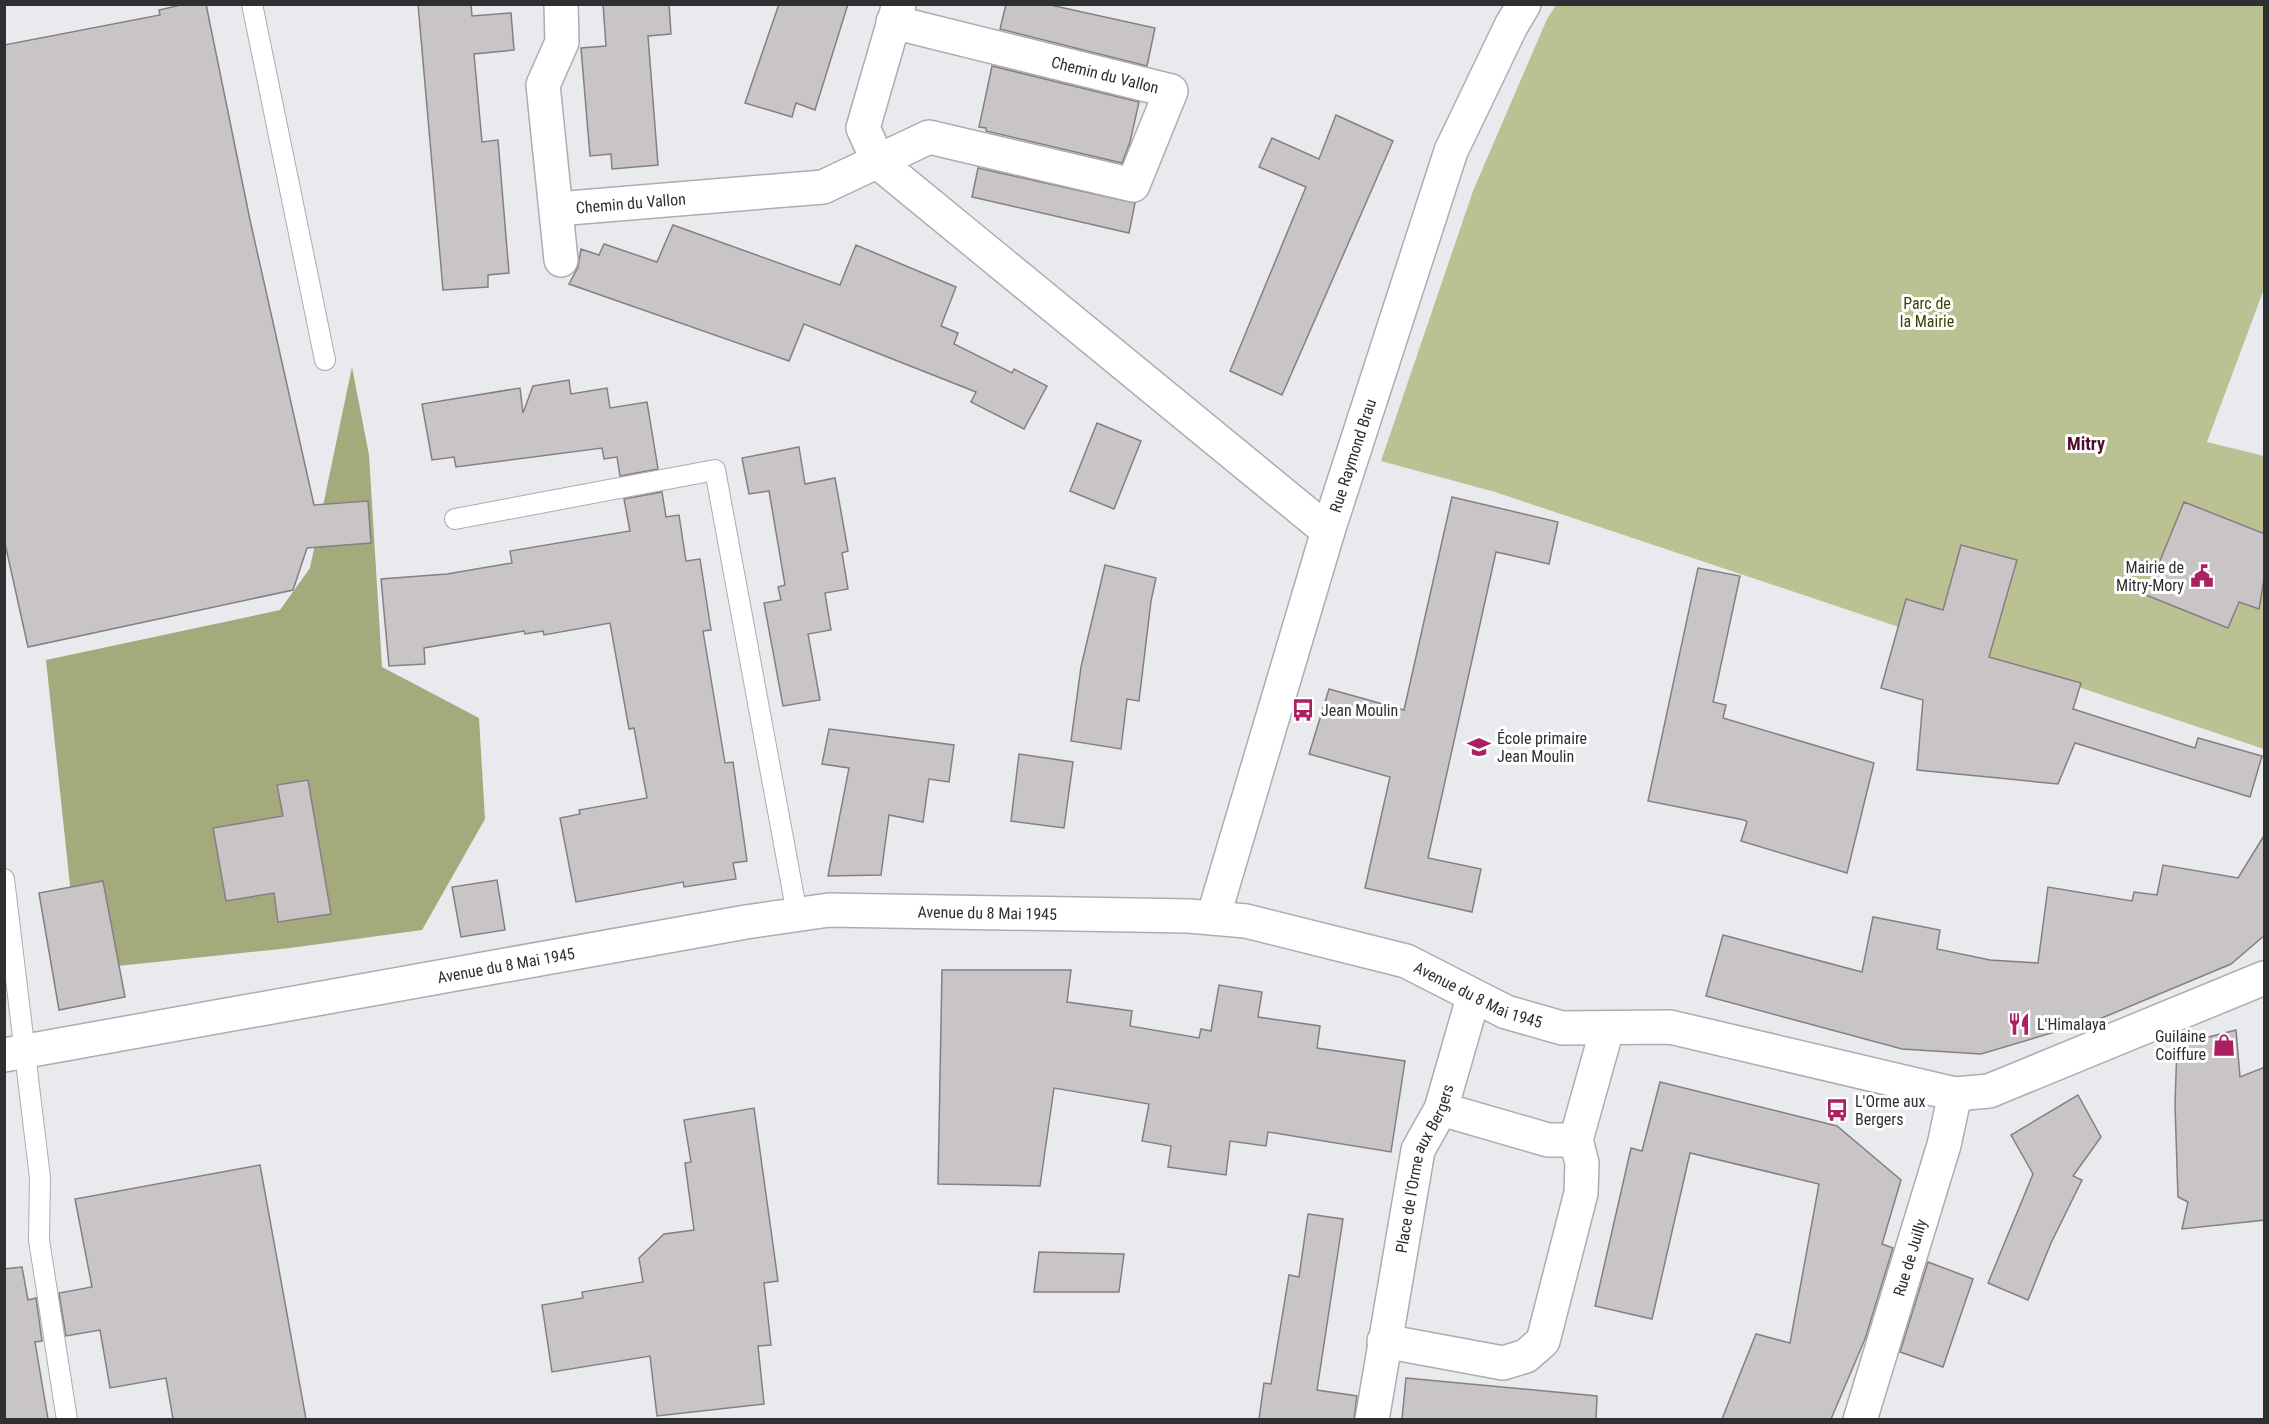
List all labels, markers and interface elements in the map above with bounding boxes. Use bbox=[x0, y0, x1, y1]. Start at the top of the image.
street label: Chemin du Vallon bbox=[1049, 52, 1161, 98]
street label: Chemin du Vallon bbox=[575, 189, 686, 217]
park label: Parc de la Mairie bbox=[1900, 294, 1954, 331]
street label: Rue Raymond Brau bbox=[1325, 396, 1380, 515]
district label: Mitry bbox=[2067, 433, 2105, 454]
place label: Mairie de Mitry-Mory bbox=[2116, 558, 2184, 595]
public building icon: Mairie de Mitry-Mory bbox=[2189, 563, 2215, 589]
bus stop icon: Jean Moulin bbox=[1290, 697, 1316, 723]
place label: Jean Moulin bbox=[1321, 701, 1398, 720]
place label: École primaire Jean Moulin bbox=[1497, 729, 1587, 766]
school or university icon: École primaire Jean Moulin bbox=[1466, 734, 1492, 760]
street label: Avenue du 8 Mai 1945 bbox=[917, 902, 1057, 923]
street label: Avenue du 8 Mai 1945 bbox=[436, 943, 576, 987]
street label: Avenue du 8 Mai 1945 bbox=[1411, 957, 1545, 1031]
restaurant icon: L'Himalaya bbox=[2006, 1011, 2032, 1037]
place label: L'Himalaya bbox=[2037, 1015, 2106, 1034]
place label: Guilaine Coiffure bbox=[2155, 1027, 2206, 1064]
shop icon: Guilaine Coiffure bbox=[2211, 1032, 2237, 1058]
street label: Place de l'Orme aux Bergers bbox=[1391, 1082, 1457, 1254]
place label: L'Orme aux Bergers bbox=[1855, 1092, 1926, 1129]
bus stop icon: L'Orme aux Bergers bbox=[1824, 1097, 1850, 1123]
street label: Rue de Juilly bbox=[1889, 1216, 1930, 1298]

